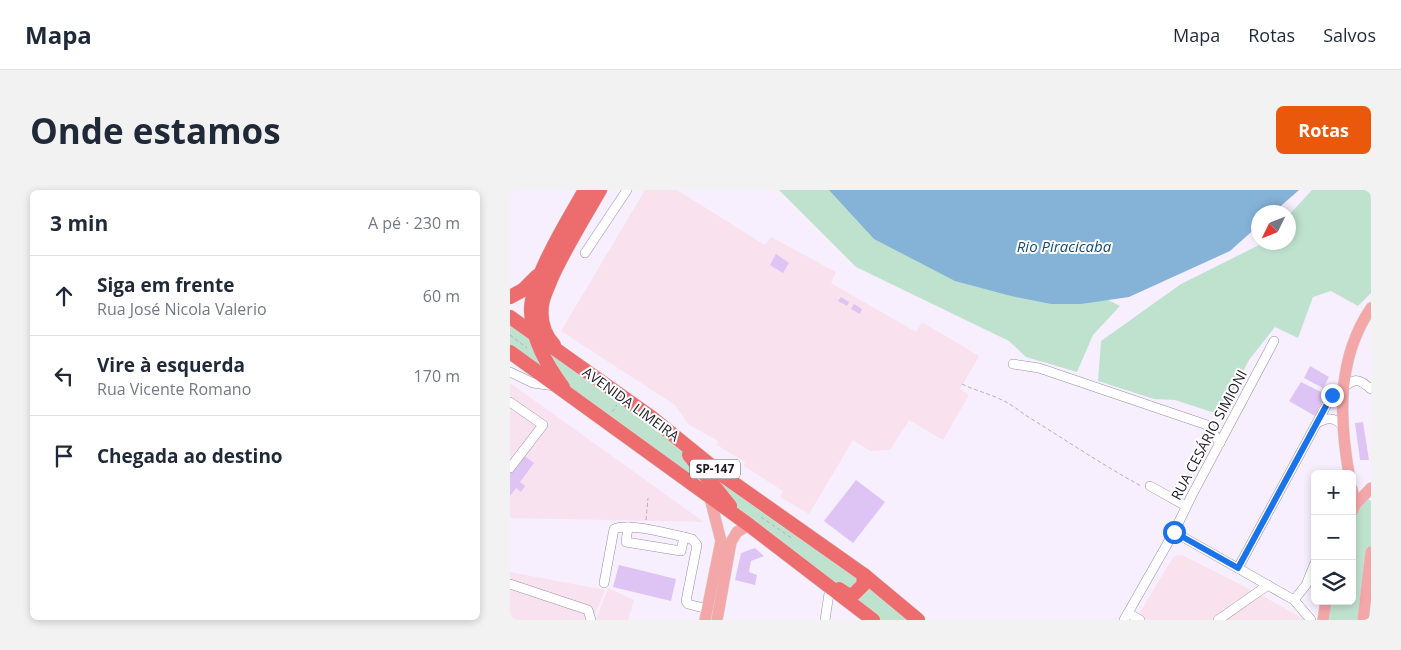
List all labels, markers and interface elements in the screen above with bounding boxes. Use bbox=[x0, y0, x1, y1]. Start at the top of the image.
text: Mapa bbox=[25, 18, 92, 51]
text: Mapa bbox=[1173, 23, 1220, 47]
text: Rotas bbox=[1248, 23, 1295, 47]
text: Salvos bbox=[1323, 23, 1376, 47]
button: Rotas bbox=[1276, 106, 1371, 154]
text: Onde estamos bbox=[30, 107, 281, 154]
north arrow bbox=[1251, 205, 1296, 250]
text: 3 min bbox=[50, 209, 108, 237]
text: A pé · 230 m bbox=[368, 212, 460, 234]
water label: Rio Piracicaba bbox=[1017, 236, 1112, 256]
text: Siga em frente bbox=[97, 272, 234, 298]
icon: ahead bbox=[50, 282, 78, 310]
text: 60 m bbox=[423, 285, 460, 307]
text: Rua José Nicola Valerio bbox=[97, 298, 267, 320]
text: Vire à esquerda bbox=[97, 352, 245, 378]
icon: left bbox=[50, 362, 78, 390]
street label: AVENIDA LIMEIRA bbox=[579, 362, 684, 445]
text: 170 m bbox=[414, 365, 460, 387]
street label: RUA CESÁRIO SIMIONI bbox=[1166, 366, 1251, 503]
text: Rua Vicente Romano bbox=[97, 378, 251, 400]
route end bbox=[1321, 384, 1344, 407]
icon: arrive bbox=[50, 442, 78, 470]
text: Chegada ao destino bbox=[97, 443, 283, 469]
road number: SP-147 bbox=[690, 460, 740, 478]
map controls bbox=[1311, 470, 1356, 605]
button: + bbox=[1311, 470, 1356, 515]
button: − bbox=[1311, 515, 1356, 560]
route start bbox=[1163, 521, 1186, 544]
button: layers bbox=[1311, 560, 1356, 605]

